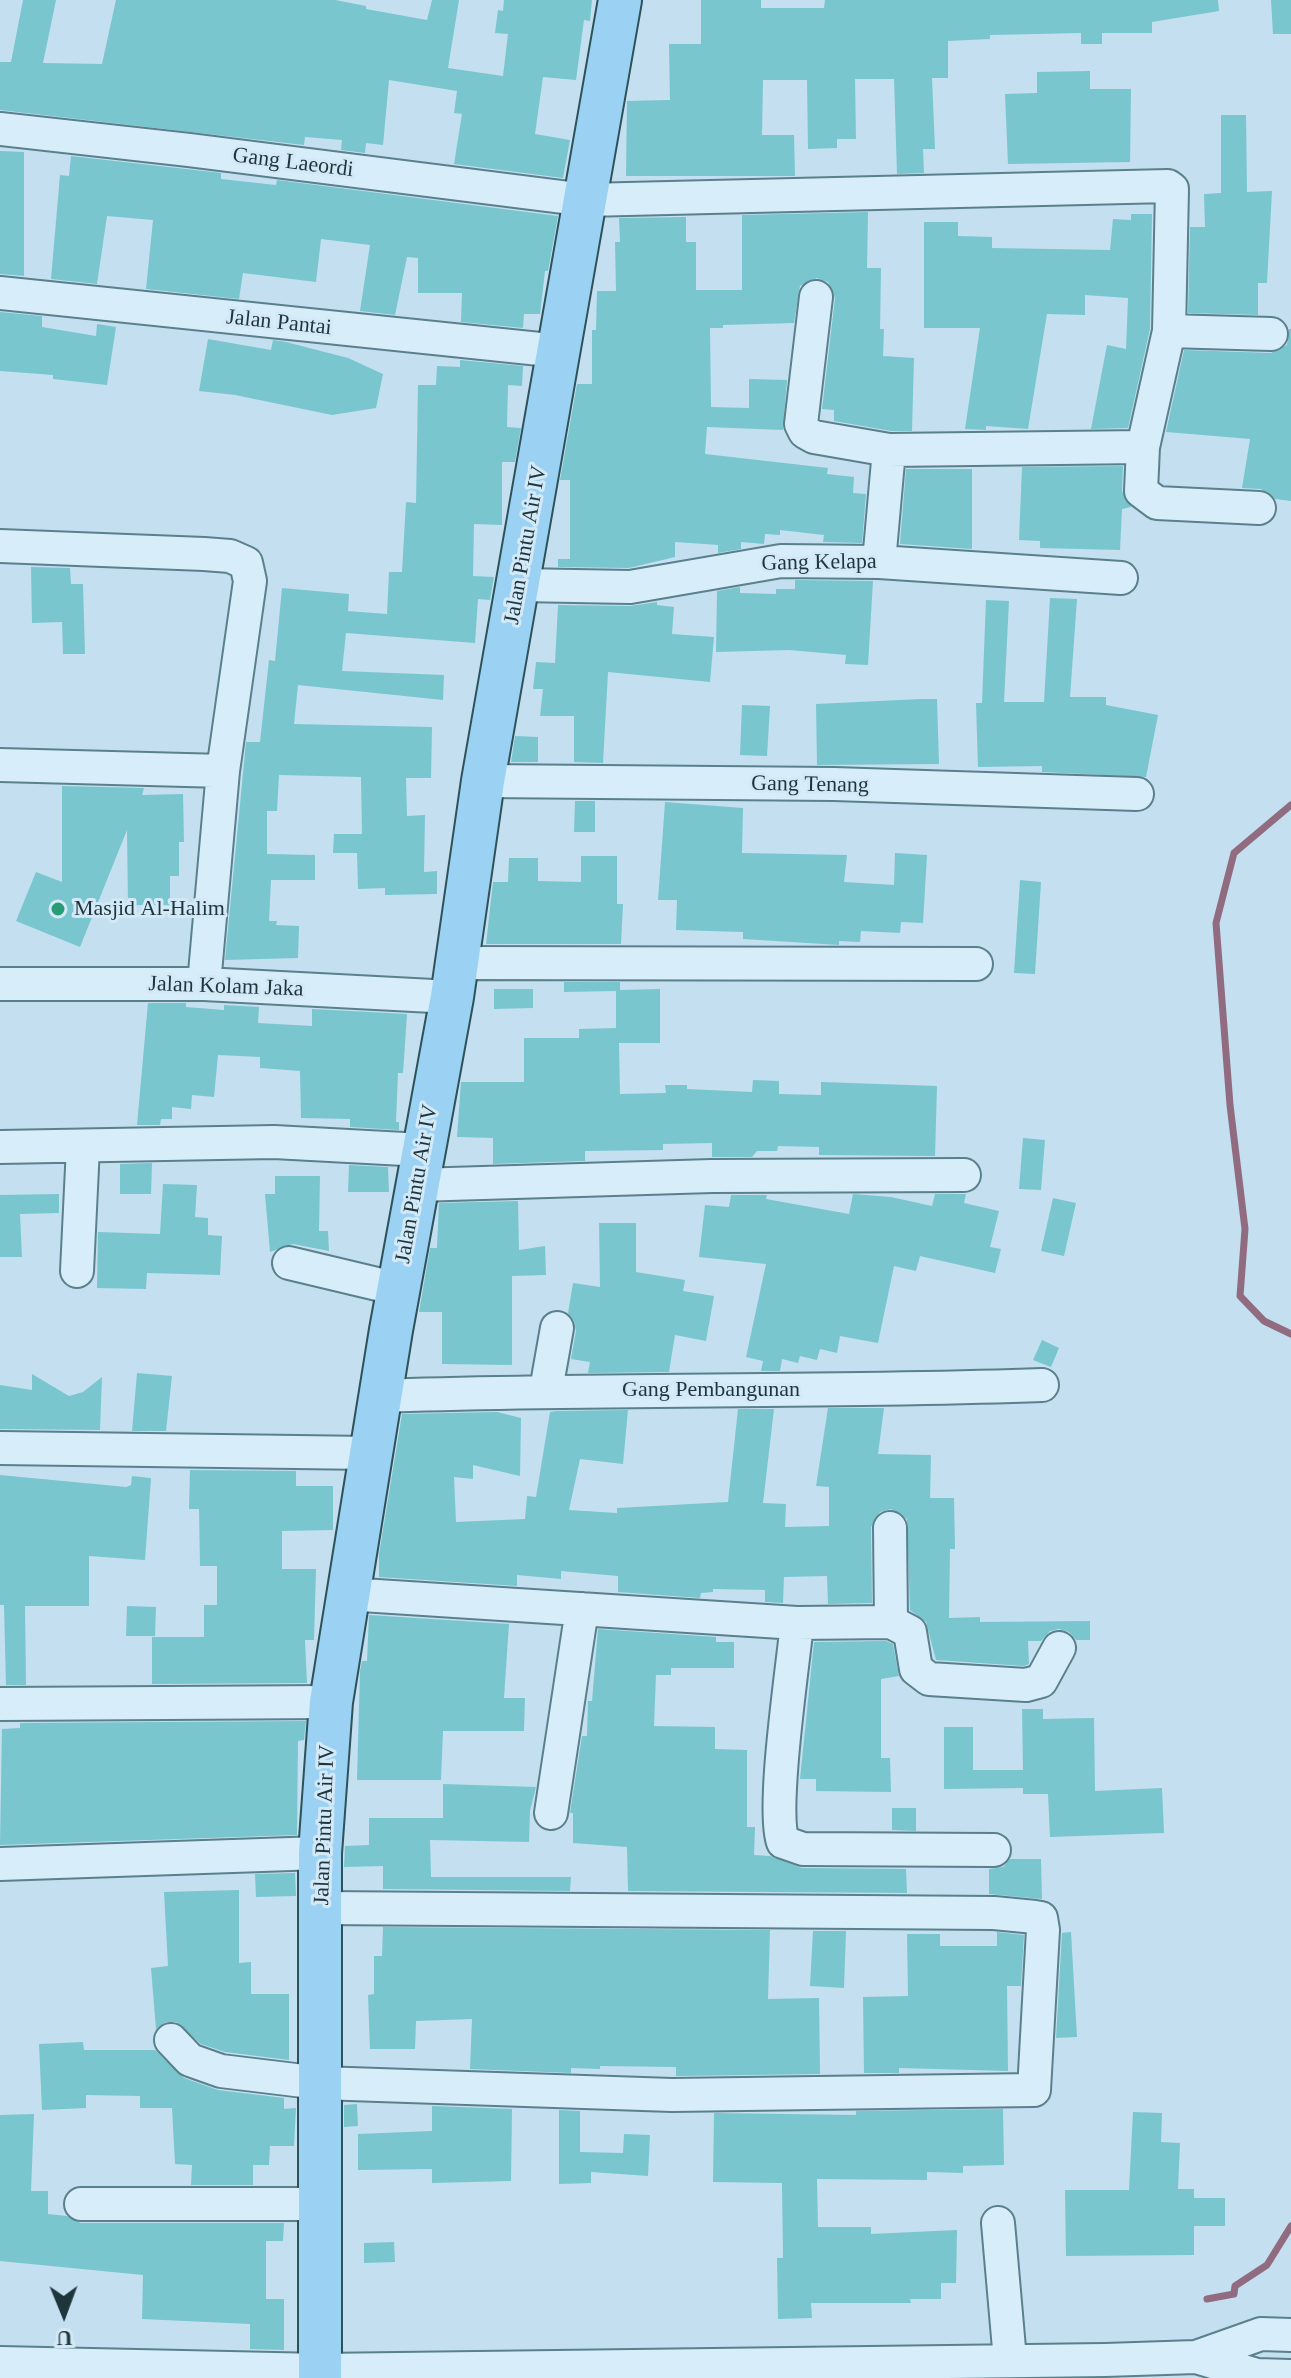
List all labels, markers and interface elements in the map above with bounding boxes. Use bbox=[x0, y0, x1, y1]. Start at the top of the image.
street label: Gang Laeordi bbox=[231, 142, 355, 184]
street label: Jalan Pantai bbox=[225, 304, 333, 342]
street label: Jalan Pintu Air IV bbox=[499, 464, 553, 626]
street label: Gang Kelapa bbox=[761, 549, 877, 577]
street label: Gang Tenang bbox=[751, 771, 869, 799]
place label: Masjid Al-Halim bbox=[74, 896, 225, 922]
marker: Masjid Al-Halim bbox=[49, 900, 67, 918]
street label: Jalan Kolam Jaka bbox=[148, 971, 304, 1003]
street label: Jalan Pintu Air IV bbox=[390, 1103, 444, 1265]
street label: Gang Pembangunan bbox=[622, 1377, 800, 1403]
street label: Jalan Pintu Air IV bbox=[309, 1744, 341, 1906]
north arrow bbox=[24, 2274, 104, 2354]
text: U bbox=[56, 2326, 73, 2351]

